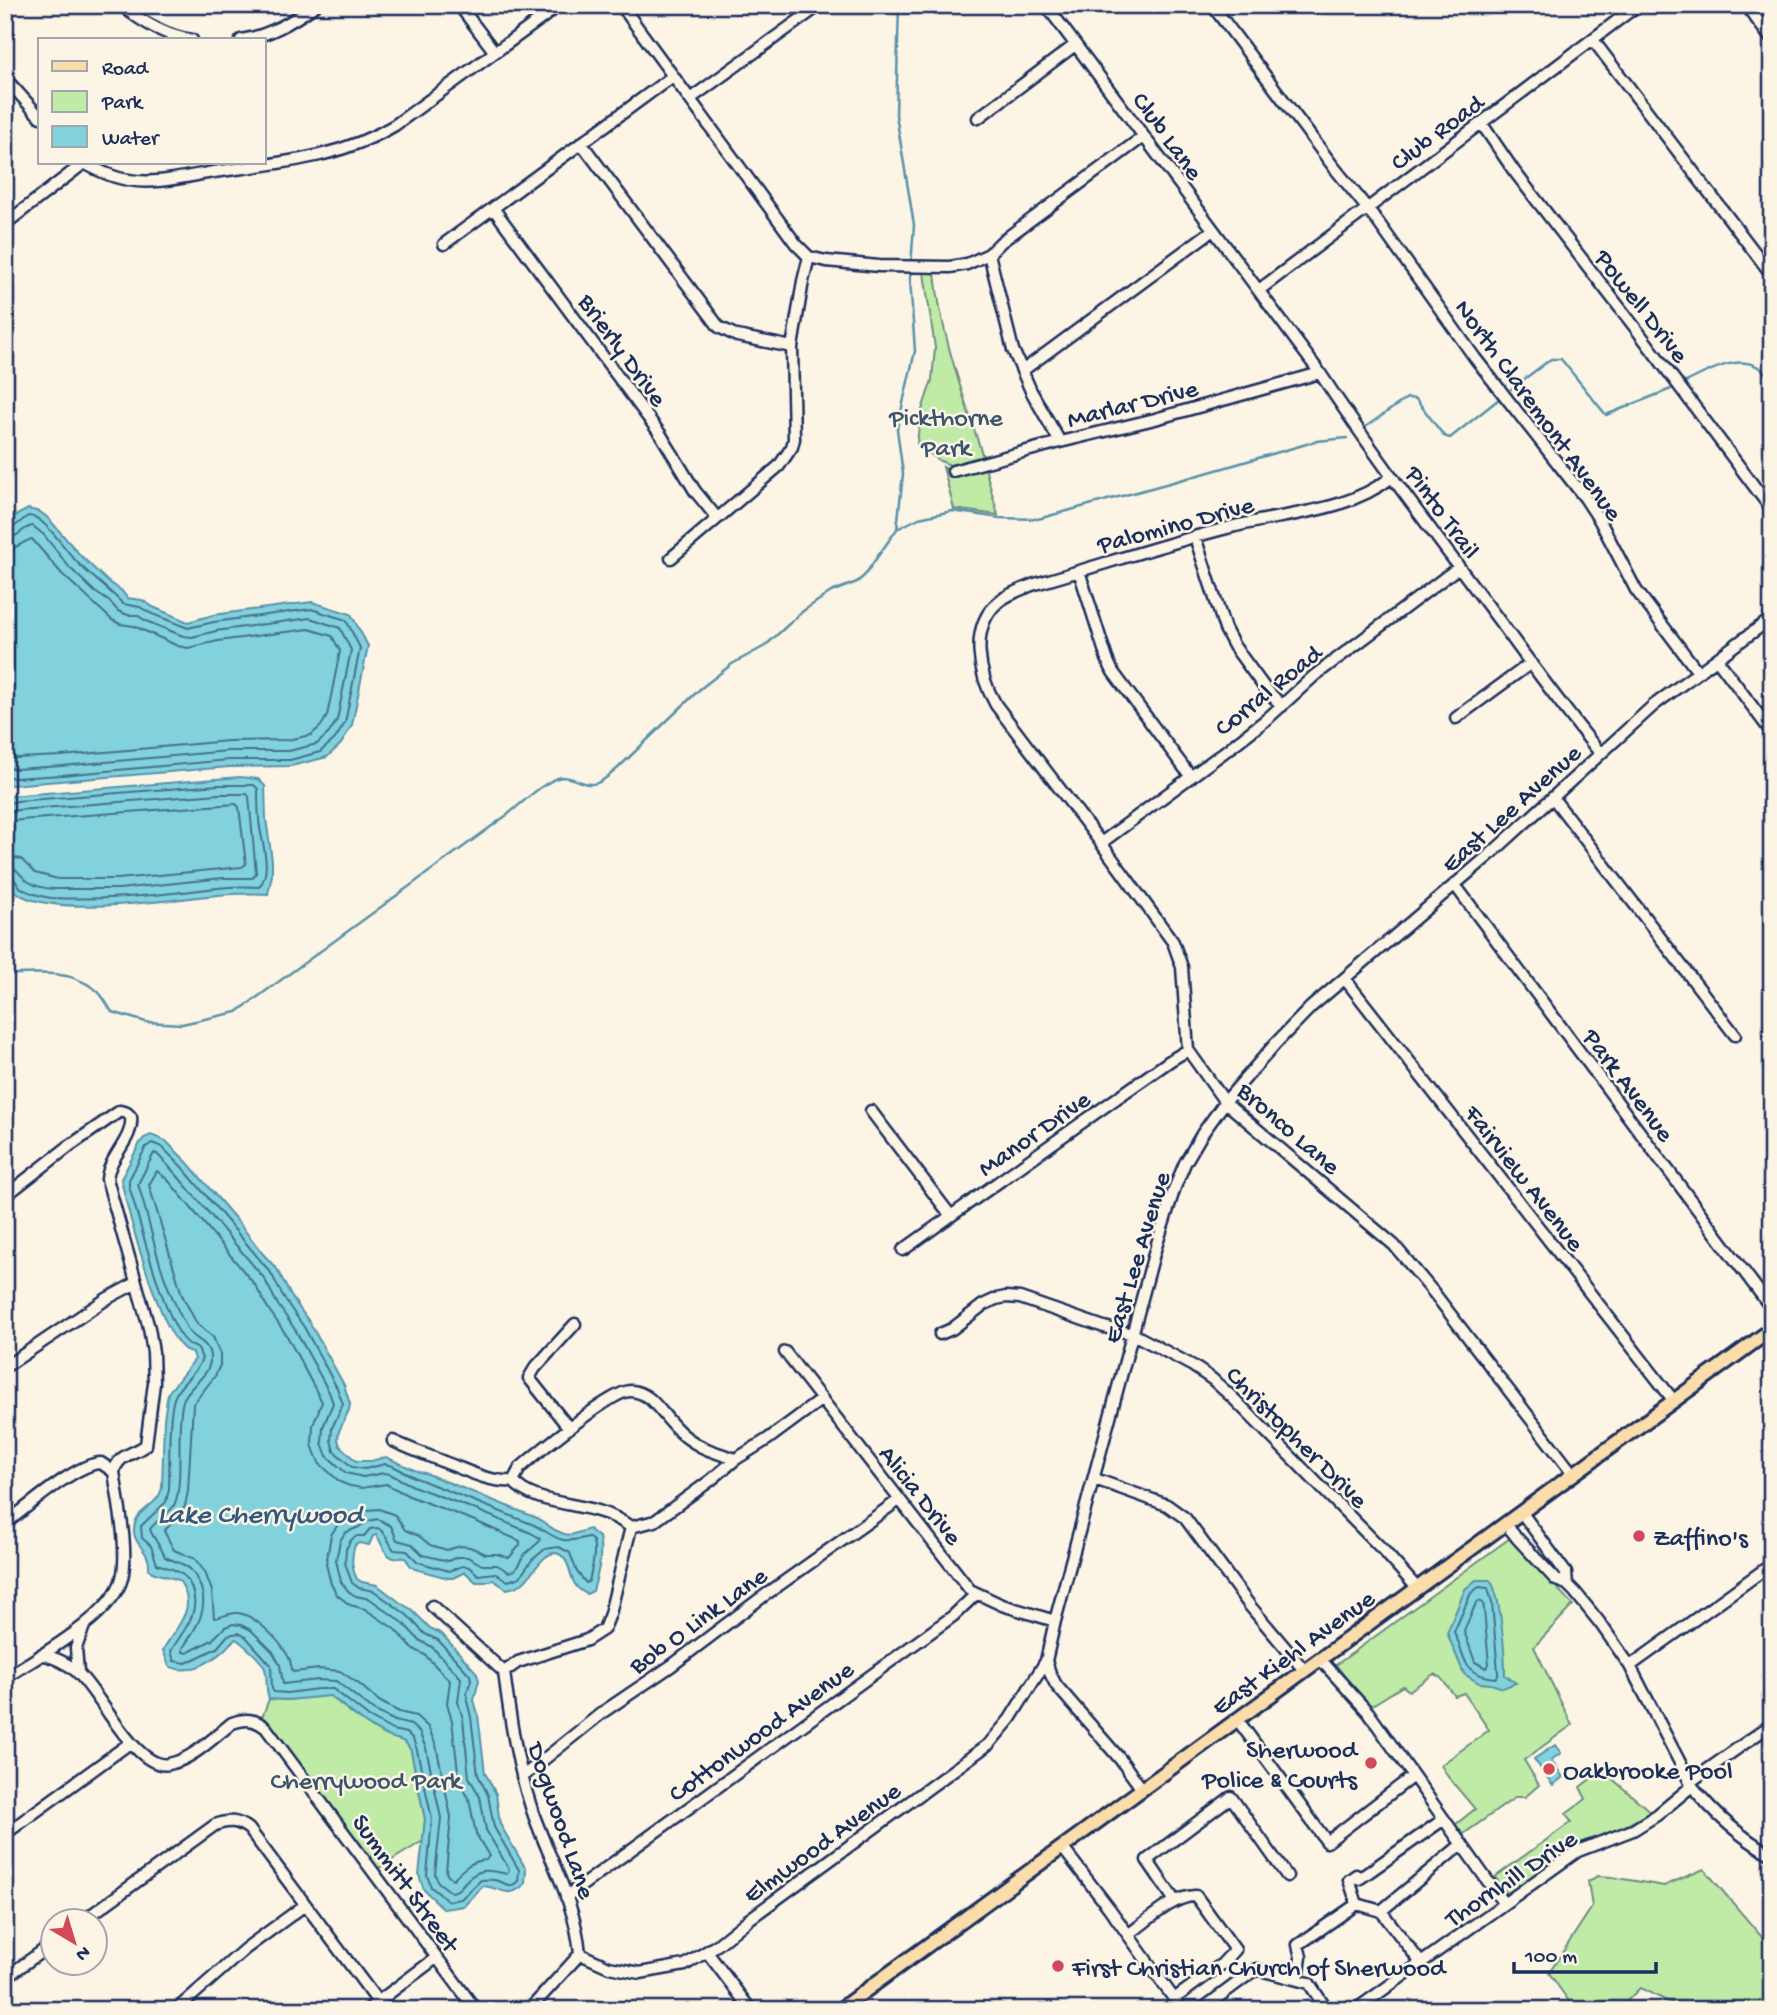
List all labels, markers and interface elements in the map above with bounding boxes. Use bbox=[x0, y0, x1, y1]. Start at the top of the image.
legend bbox=[38, 38, 266, 164]
text: Road bbox=[102, 58, 150, 83]
street label: Club Lane bbox=[1123, 87, 1208, 188]
street label: Club Road bbox=[1386, 88, 1493, 180]
text: Park bbox=[101, 92, 145, 117]
text: Water bbox=[102, 128, 160, 153]
street label: Powell Drive bbox=[1585, 244, 1694, 371]
street label: Brierly Drive bbox=[568, 288, 672, 415]
street label: North Claremont Avenue bbox=[1445, 295, 1628, 529]
street label: Marlar Drive bbox=[1064, 375, 1202, 438]
park label: Pickthorne Park bbox=[888, 405, 1003, 466]
street label: Pinto Trail bbox=[1396, 460, 1485, 566]
street label: Palomino Drive bbox=[1094, 491, 1258, 563]
street label: Corral Road bbox=[1210, 639, 1331, 745]
street label: East Lee Avenue bbox=[1437, 739, 1590, 881]
street label: Park Avenue bbox=[1573, 1023, 1679, 1150]
street label: Bronco Lane bbox=[1228, 1077, 1345, 1184]
street label: Manor Drive bbox=[973, 1085, 1098, 1186]
street label: Fairview Avenue bbox=[1455, 1099, 1590, 1260]
street label: East Lee Avenue bbox=[1099, 1168, 1180, 1348]
street label: Christopher Drive bbox=[1217, 1361, 1373, 1517]
street label: Alicia Drive bbox=[870, 1441, 967, 1553]
water label: Lake Cherrywood bbox=[158, 1500, 365, 1533]
place label: Zaffino's bbox=[1653, 1525, 1749, 1556]
marker: Zaffino's bbox=[1631, 1528, 1647, 1544]
street label: Bob O Link Lane bbox=[624, 1562, 775, 1684]
street label: East Kiehl Avenue bbox=[1207, 1585, 1383, 1724]
street label: Cottonwood Avenue bbox=[664, 1656, 862, 1811]
street label: Dogwood Lane bbox=[517, 1737, 600, 1904]
place label: Sherwood Police & Courts bbox=[1201, 1737, 1359, 1798]
marker: Sherwood Police & Courts bbox=[1363, 1755, 1379, 1771]
place label: Oakbrooke Pool bbox=[1563, 1758, 1733, 1789]
marker: Oakbrooke Pool bbox=[1541, 1761, 1557, 1777]
park label: Cherrywood Park bbox=[271, 1768, 464, 1799]
street label: Elmwood Avenue bbox=[739, 1777, 909, 1912]
street label: Summitt Street bbox=[343, 1809, 465, 1962]
street label: Thornhill Drive bbox=[1439, 1825, 1585, 1937]
north arrow bbox=[38, 1906, 108, 1976]
scale bar bbox=[1514, 1931, 1656, 1975]
text: N bbox=[70, 1940, 94, 1966]
text: 100 m bbox=[1524, 1946, 1577, 1971]
place label: First Christian Church of Sherwood bbox=[1071, 1955, 1447, 1986]
marker: First Christian Church of Sherwood bbox=[1050, 1958, 1066, 1974]

